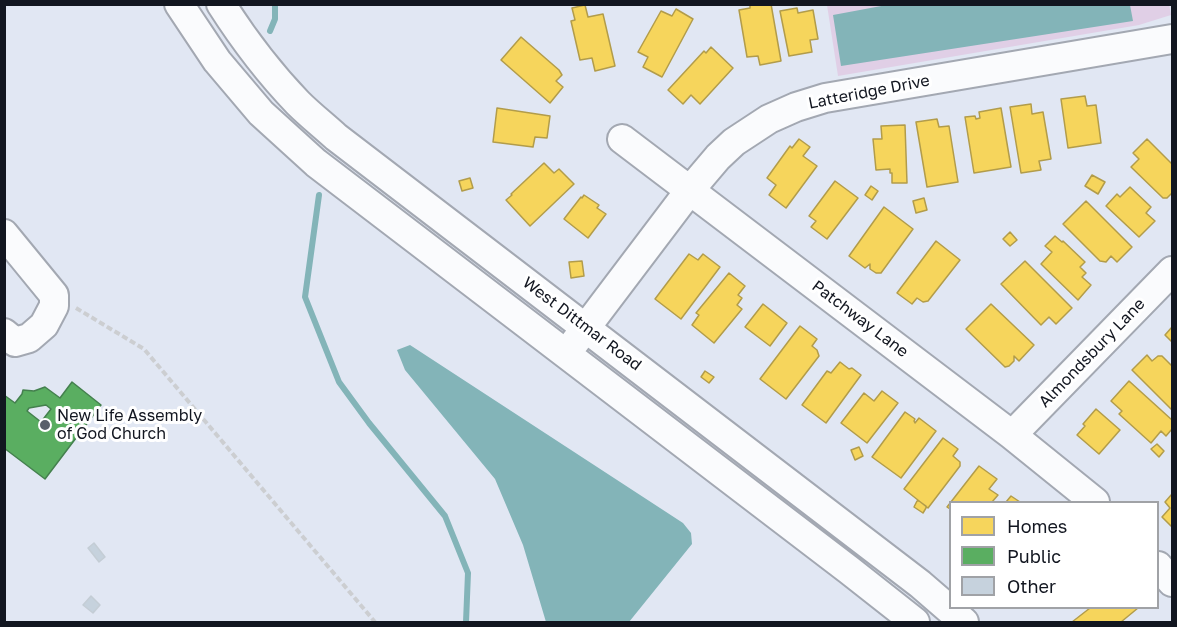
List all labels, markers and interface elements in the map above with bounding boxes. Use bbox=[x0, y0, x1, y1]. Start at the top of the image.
street label: Latteridge Drive bbox=[807, 71, 931, 113]
street label: West Dittmar Road bbox=[519, 273, 645, 375]
street label: Patchway Lane bbox=[808, 277, 912, 361]
street label: Almondsbury Lane bbox=[1035, 295, 1149, 411]
place label: New Life Assembly of God Church bbox=[57, 406, 202, 444]
marker: New Life Assembly of God Church bbox=[38, 418, 52, 432]
legend bbox=[949, 501, 1159, 609]
text: Homes bbox=[1007, 515, 1067, 537]
text: Public bbox=[1007, 545, 1061, 567]
text: Other bbox=[1007, 575, 1056, 597]

